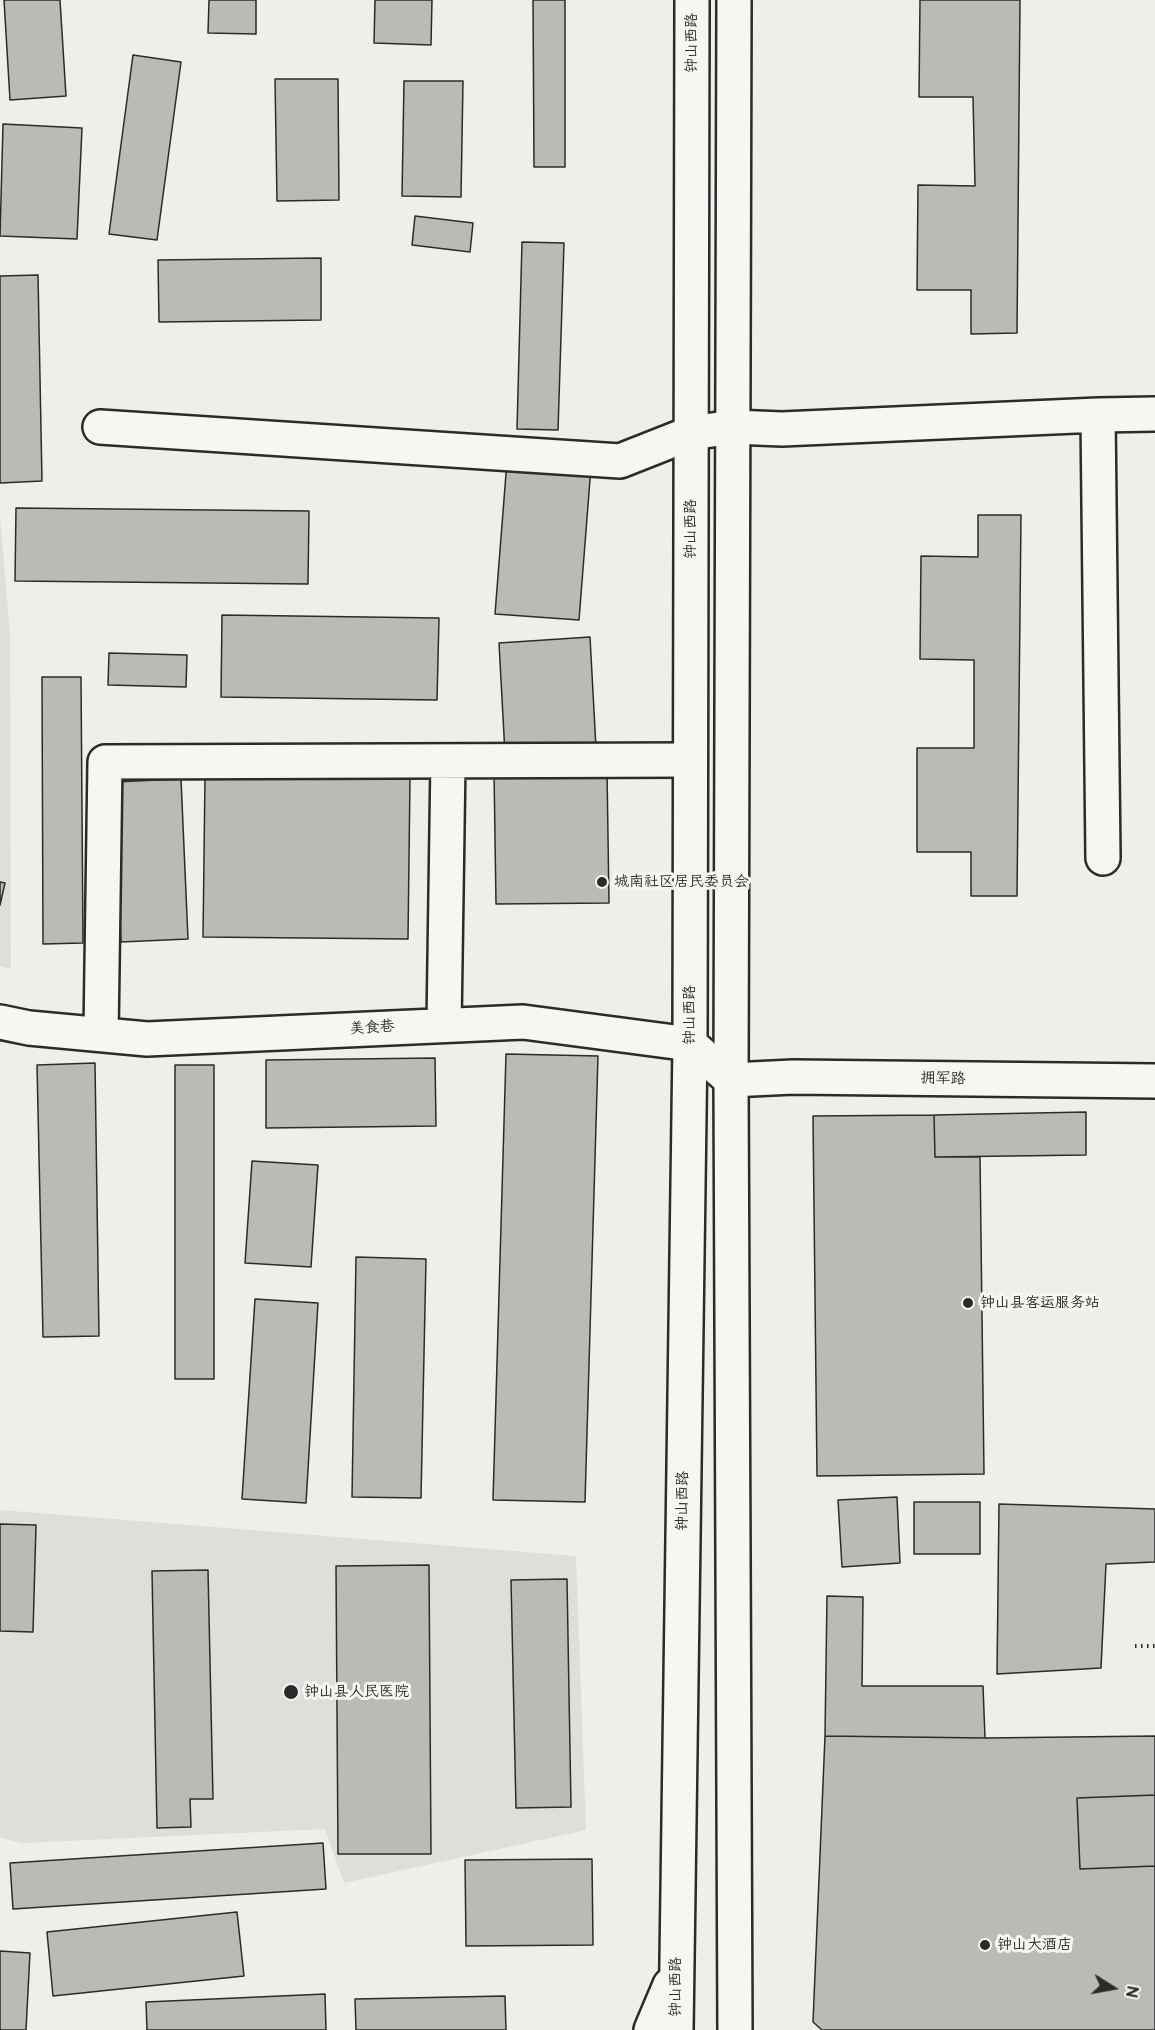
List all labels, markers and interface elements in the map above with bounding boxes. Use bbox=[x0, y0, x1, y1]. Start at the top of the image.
street label: 钟山西路 bbox=[683, 13, 701, 73]
street label: 钟山西路 bbox=[682, 499, 700, 559]
place label: 城南社区居民委员会 bbox=[614, 873, 749, 891]
marker: 城南社区居民委员会 bbox=[595, 875, 609, 889]
street label: 钟山西路 bbox=[681, 985, 699, 1045]
street label: 美食巷 bbox=[349, 1018, 395, 1038]
street label: 拥军路 bbox=[920, 1070, 966, 1088]
place label: 钟山县客运服务站 bbox=[980, 1294, 1100, 1312]
marker: 钟山县客运服务站 bbox=[961, 1296, 975, 1310]
street label: 钟山西路 bbox=[673, 1471, 693, 1531]
marker: 钟山县人民医院 bbox=[282, 1683, 300, 1701]
place label: 钟山县人民医院 bbox=[304, 1683, 409, 1701]
place label: 钟山大酒店 bbox=[997, 1936, 1072, 1954]
marker: 钟山大酒店 bbox=[978, 1938, 992, 1952]
street label: 钟山西路 bbox=[667, 1957, 685, 2017]
north arrow bbox=[1083, 1958, 1143, 2018]
text: N bbox=[1121, 1984, 1142, 1999]

